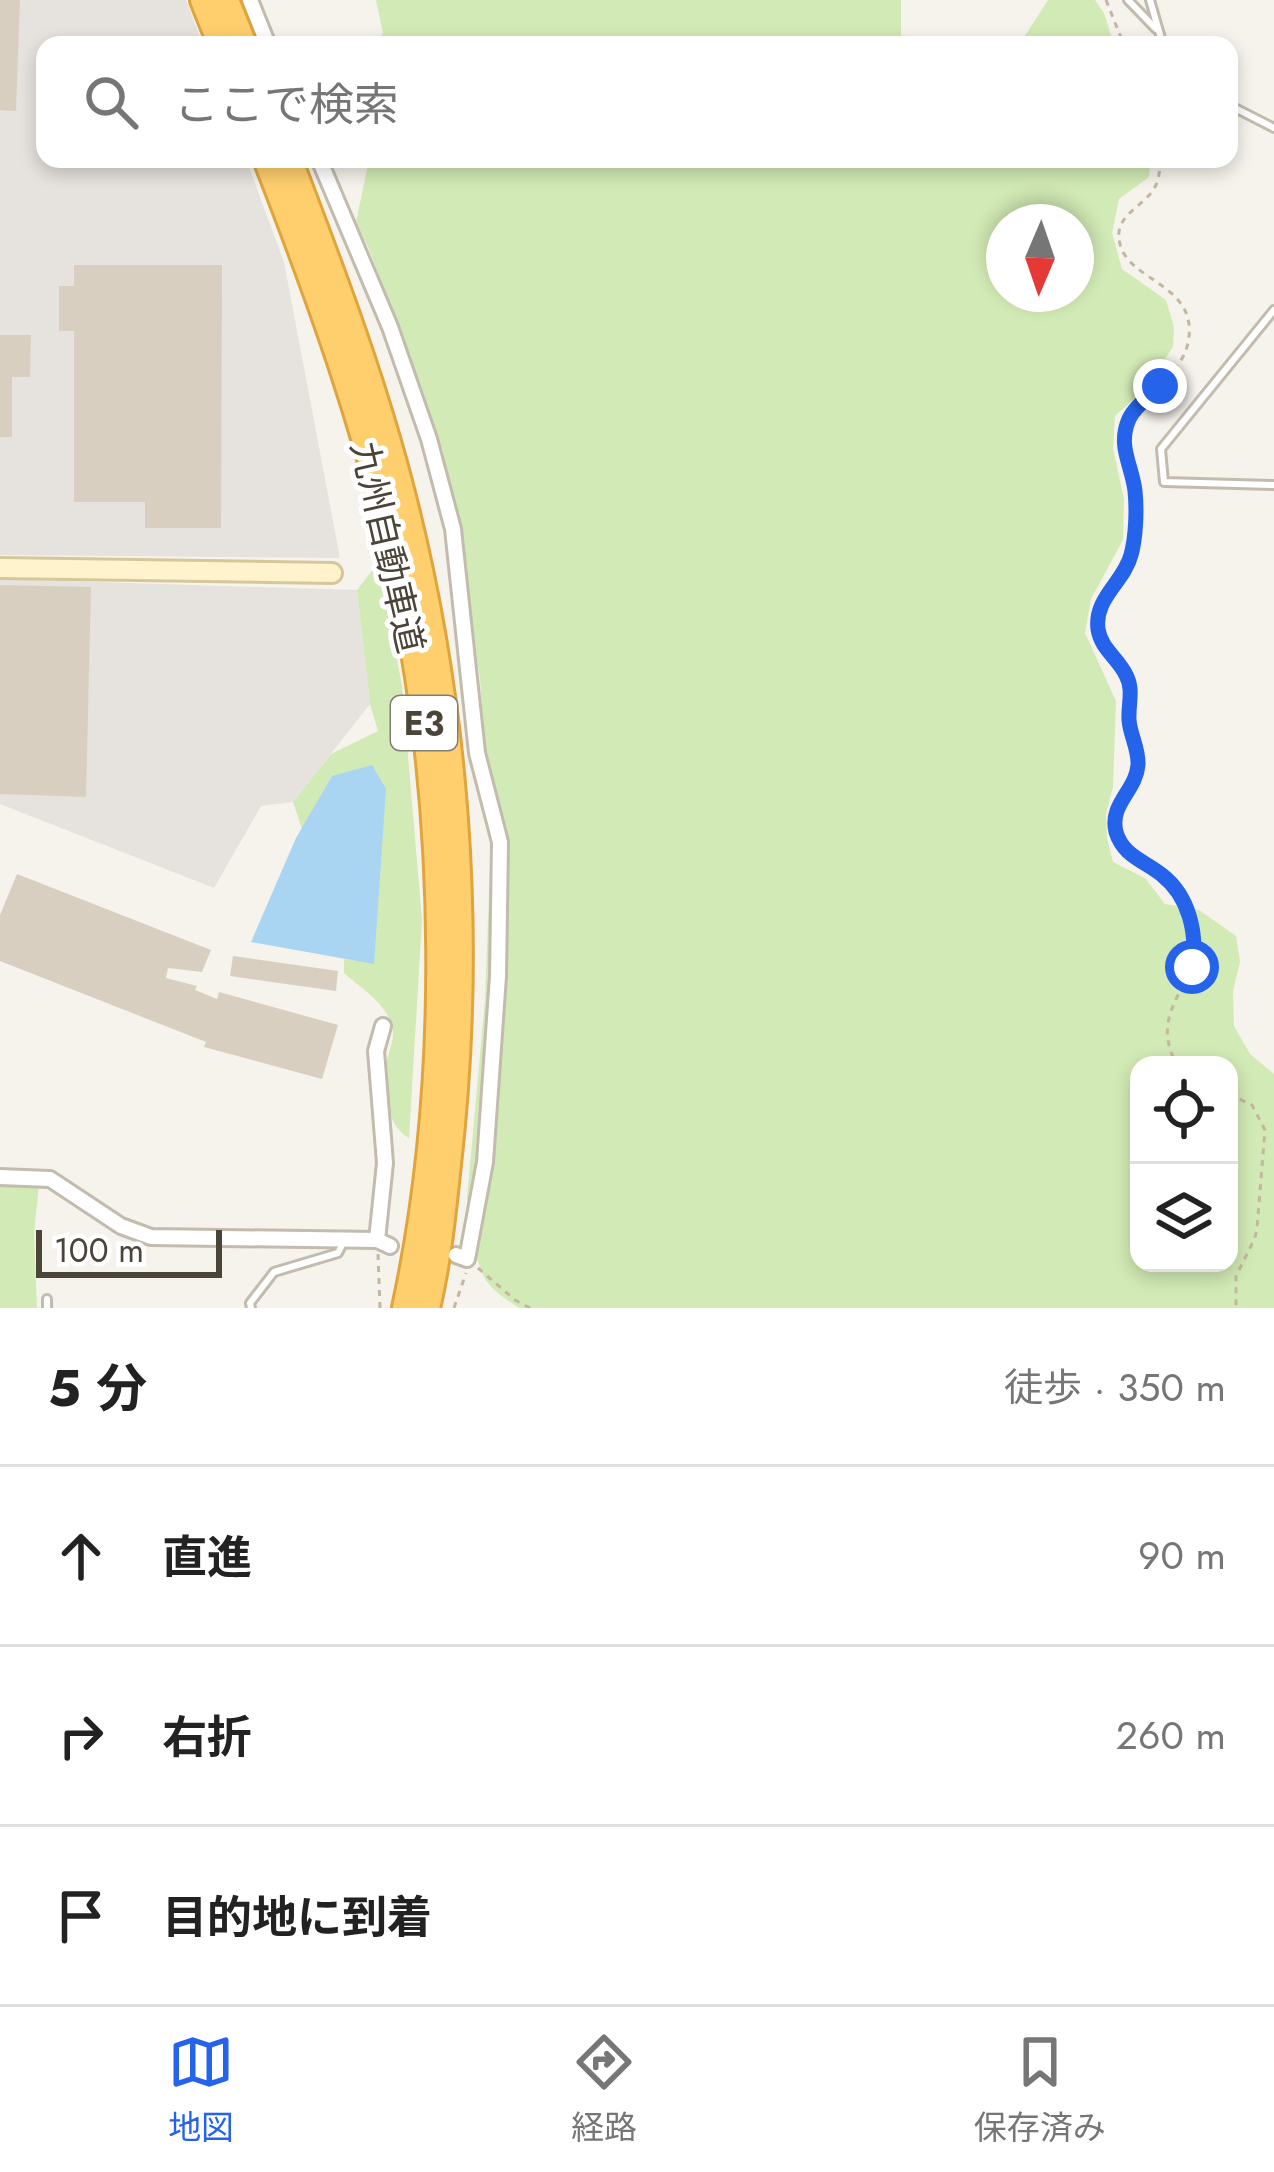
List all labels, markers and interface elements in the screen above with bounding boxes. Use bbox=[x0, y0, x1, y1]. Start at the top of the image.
search box bbox=[36, 36, 1238, 168]
icon: search bbox=[78, 69, 144, 135]
text: ここで検索 bbox=[174, 72, 399, 137]
north arrow bbox=[986, 204, 1094, 312]
route end bbox=[1133, 359, 1187, 413]
street label: 九州自動車道 bbox=[338, 436, 438, 658]
road number: E3 bbox=[391, 696, 457, 750]
route start bbox=[1165, 940, 1219, 994]
map controls bbox=[1130, 1056, 1238, 1272]
button: locate bbox=[1130, 1056, 1238, 1164]
button: layers bbox=[1130, 1164, 1238, 1272]
scale bar bbox=[36, 1224, 222, 1277]
text: 100 m bbox=[54, 1227, 144, 1274]
text: 5 分 bbox=[48, 1351, 147, 1425]
text: 徒歩 · 350 m bbox=[1004, 1359, 1226, 1416]
icon: ahead bbox=[48, 1523, 114, 1589]
text: 直進 bbox=[162, 1525, 252, 1590]
text: 90 m bbox=[1138, 1527, 1226, 1584]
icon: right bbox=[48, 1703, 114, 1769]
text: 右折 bbox=[162, 1705, 252, 1770]
text: 260 m bbox=[1116, 1707, 1226, 1764]
icon: arrive bbox=[48, 1883, 114, 1949]
text: 目的地に到着 bbox=[162, 1885, 432, 1950]
tab: 地図 bbox=[168, 2029, 234, 2151]
tab: 経路 bbox=[571, 2029, 637, 2151]
tab: 保存済み bbox=[974, 2029, 1106, 2151]

